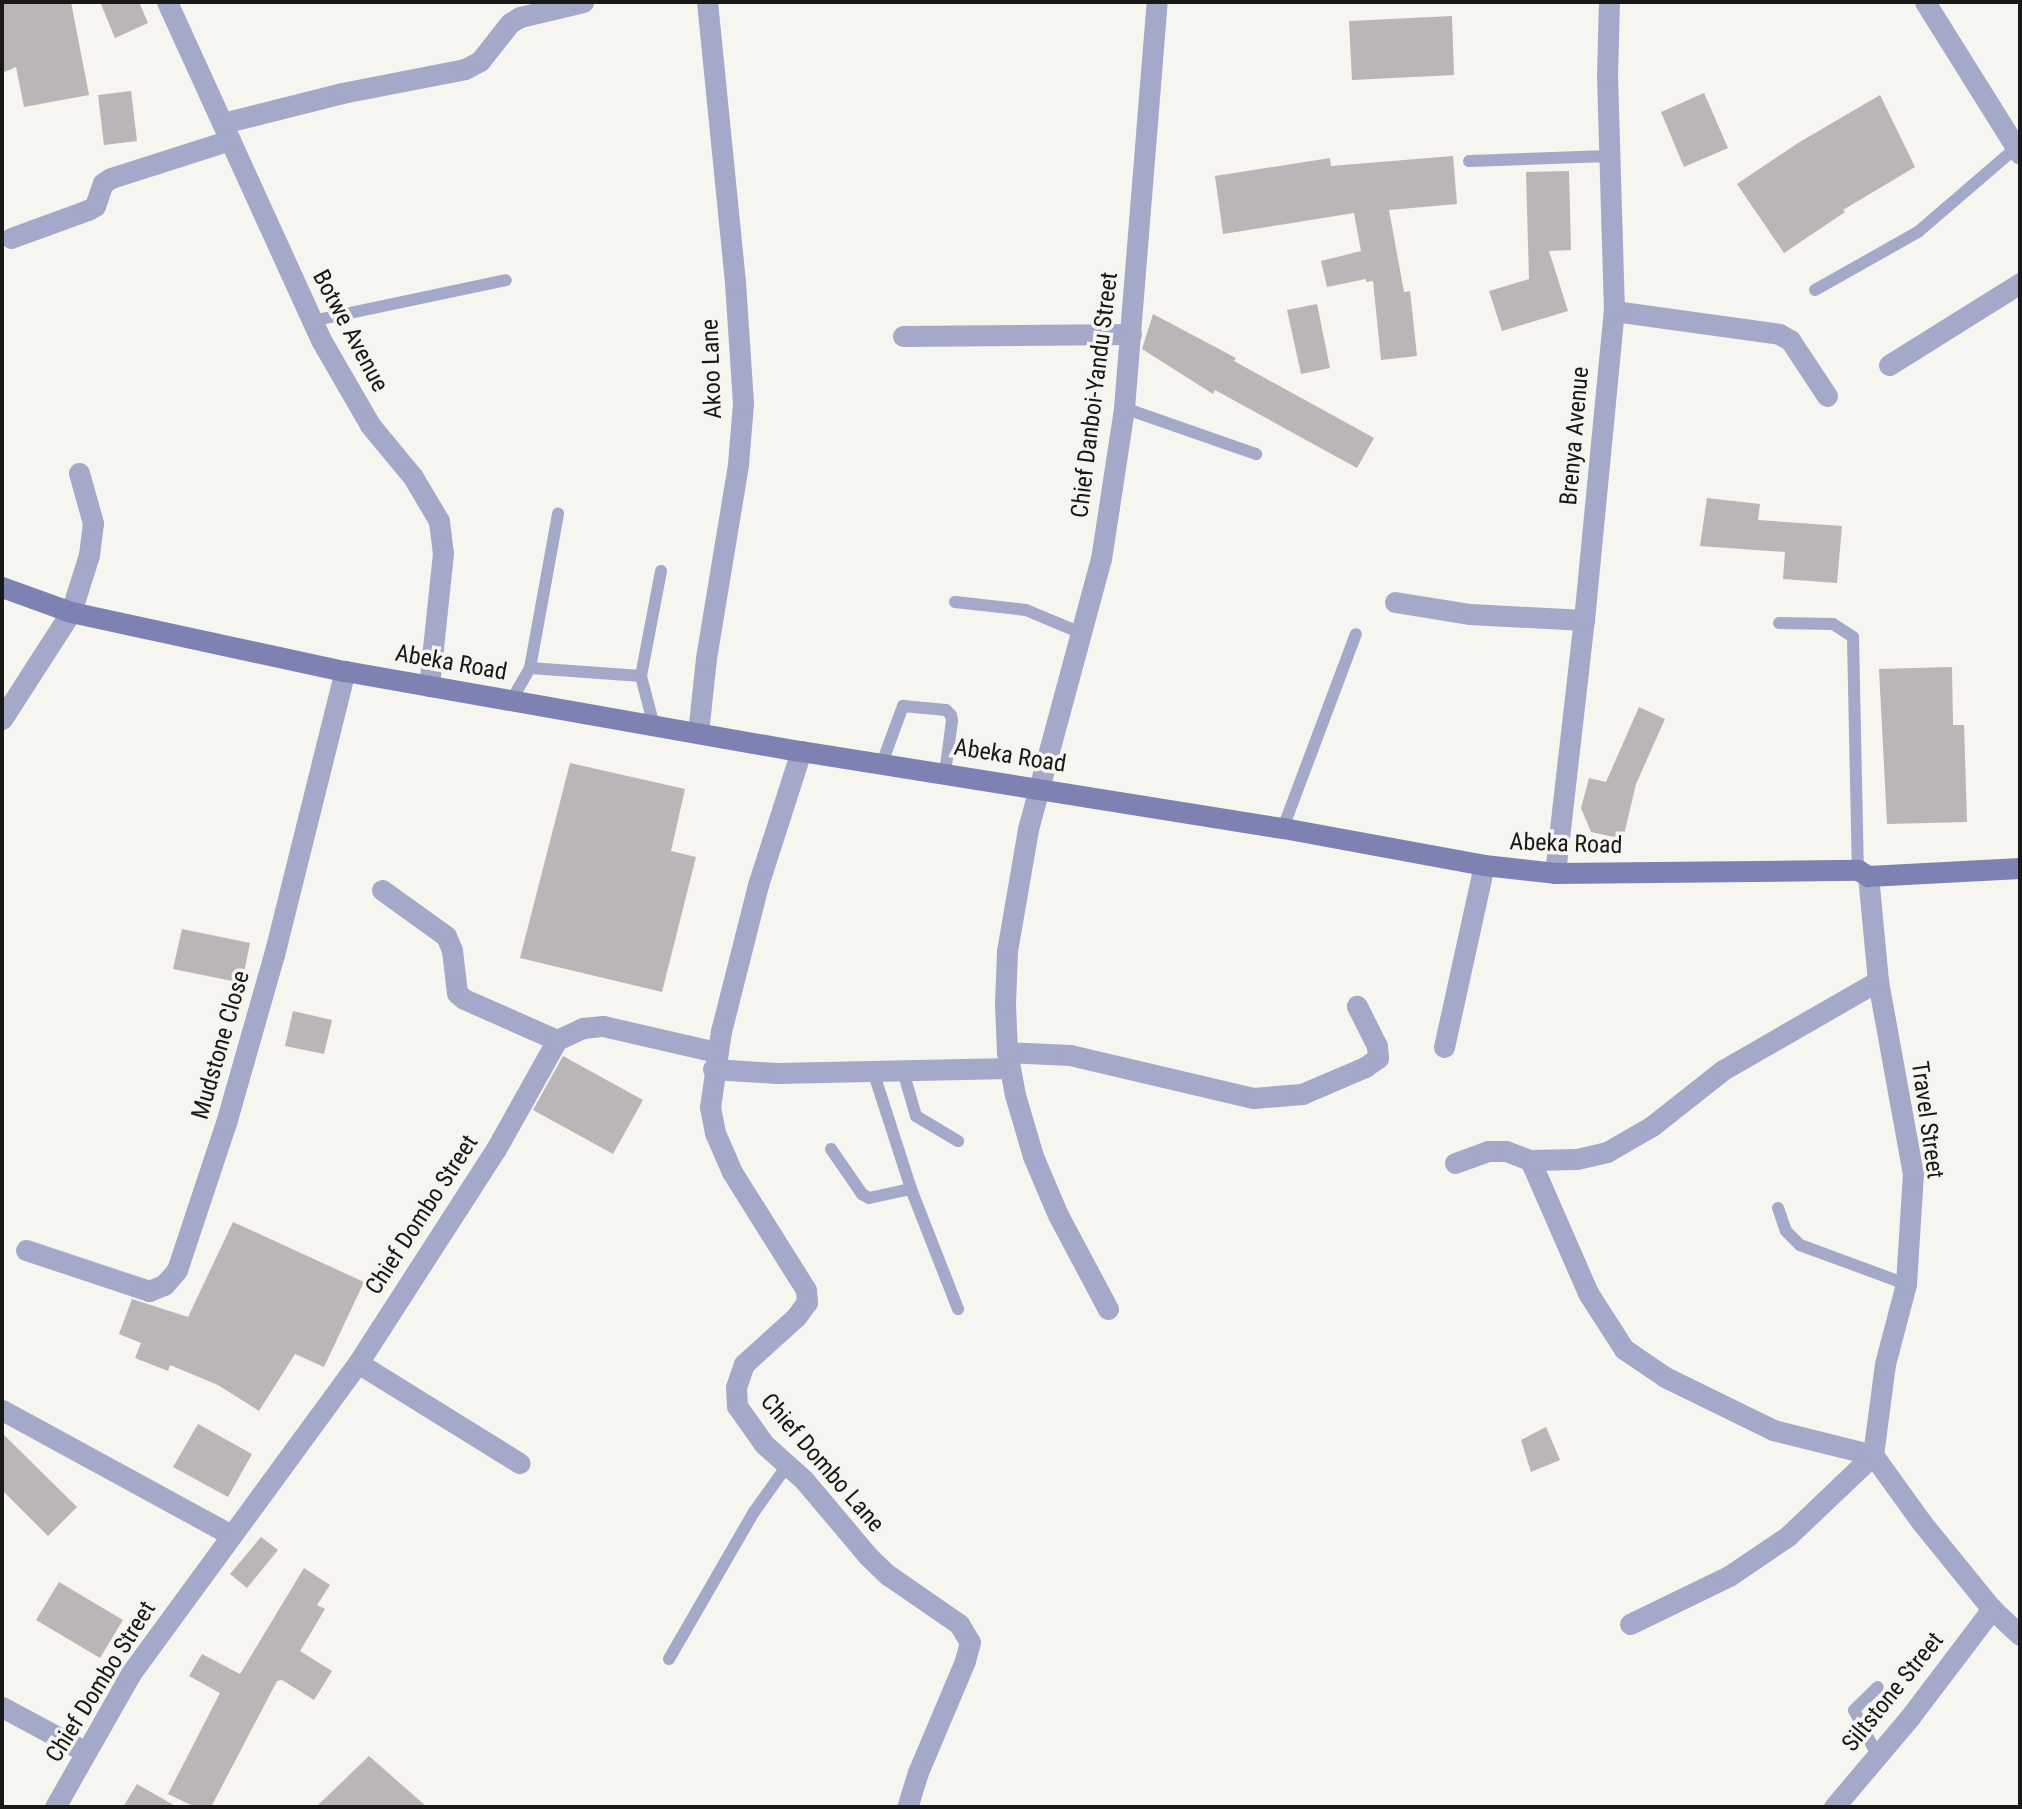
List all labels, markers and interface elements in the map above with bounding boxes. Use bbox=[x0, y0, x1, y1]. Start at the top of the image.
street label: Botwe Avenue bbox=[306, 265, 394, 397]
street label: Chief Danboi-Yandu Street bbox=[1066, 270, 1124, 520]
street label: Akoo Lane bbox=[696, 319, 728, 419]
street label: Brenya Avenue bbox=[1555, 366, 1595, 506]
street label: Abeka Road bbox=[393, 639, 509, 687]
street label: Abeka Road bbox=[952, 733, 1068, 779]
street label: Abeka Road bbox=[1509, 828, 1623, 860]
street label: Mudstone Close bbox=[186, 967, 256, 1123]
street label: Travel Street bbox=[1905, 1059, 1949, 1181]
street label: Chief Dombo Street bbox=[360, 1130, 484, 1300]
street label: Chief Dombo Lane bbox=[754, 1388, 890, 1538]
street label: Chief Dombo Street bbox=[40, 1596, 162, 1768]
street label: Siltstone Street bbox=[1836, 1627, 1950, 1757]

